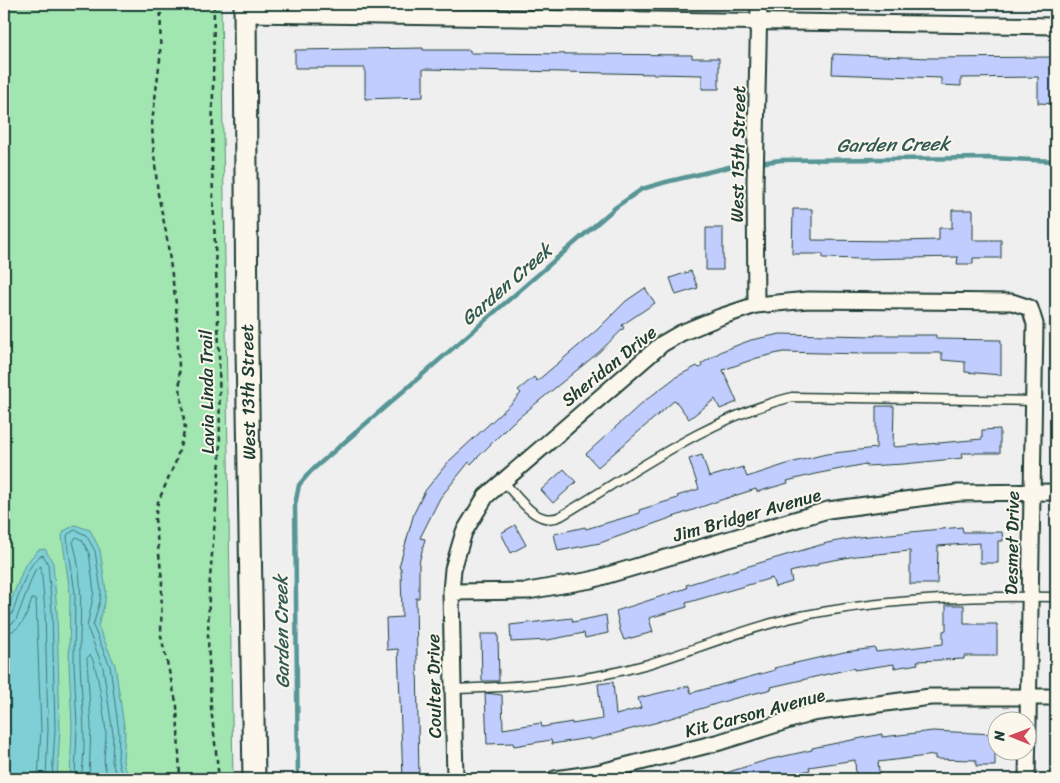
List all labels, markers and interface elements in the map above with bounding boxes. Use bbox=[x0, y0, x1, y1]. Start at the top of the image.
street label: West 15th Street bbox=[721, 85, 755, 223]
water label: Garden Creek bbox=[836, 127, 953, 162]
water label: Garden Creek bbox=[453, 233, 562, 334]
street label: Sheridan Drive bbox=[554, 317, 664, 415]
street label: West 13th Street bbox=[231, 324, 265, 460]
street label: Lavia Linda Trail bbox=[190, 329, 224, 454]
street label: Jim Bridger Avenue bbox=[668, 479, 825, 552]
street label: Desmet Drive bbox=[995, 491, 1029, 595]
water label: Garden Creek bbox=[264, 572, 299, 689]
street label: Coulter Drive bbox=[417, 633, 451, 739]
street label: Kit Carson Avenue bbox=[681, 679, 829, 747]
north arrow bbox=[988, 710, 1038, 760]
text: N bbox=[987, 730, 1012, 742]

